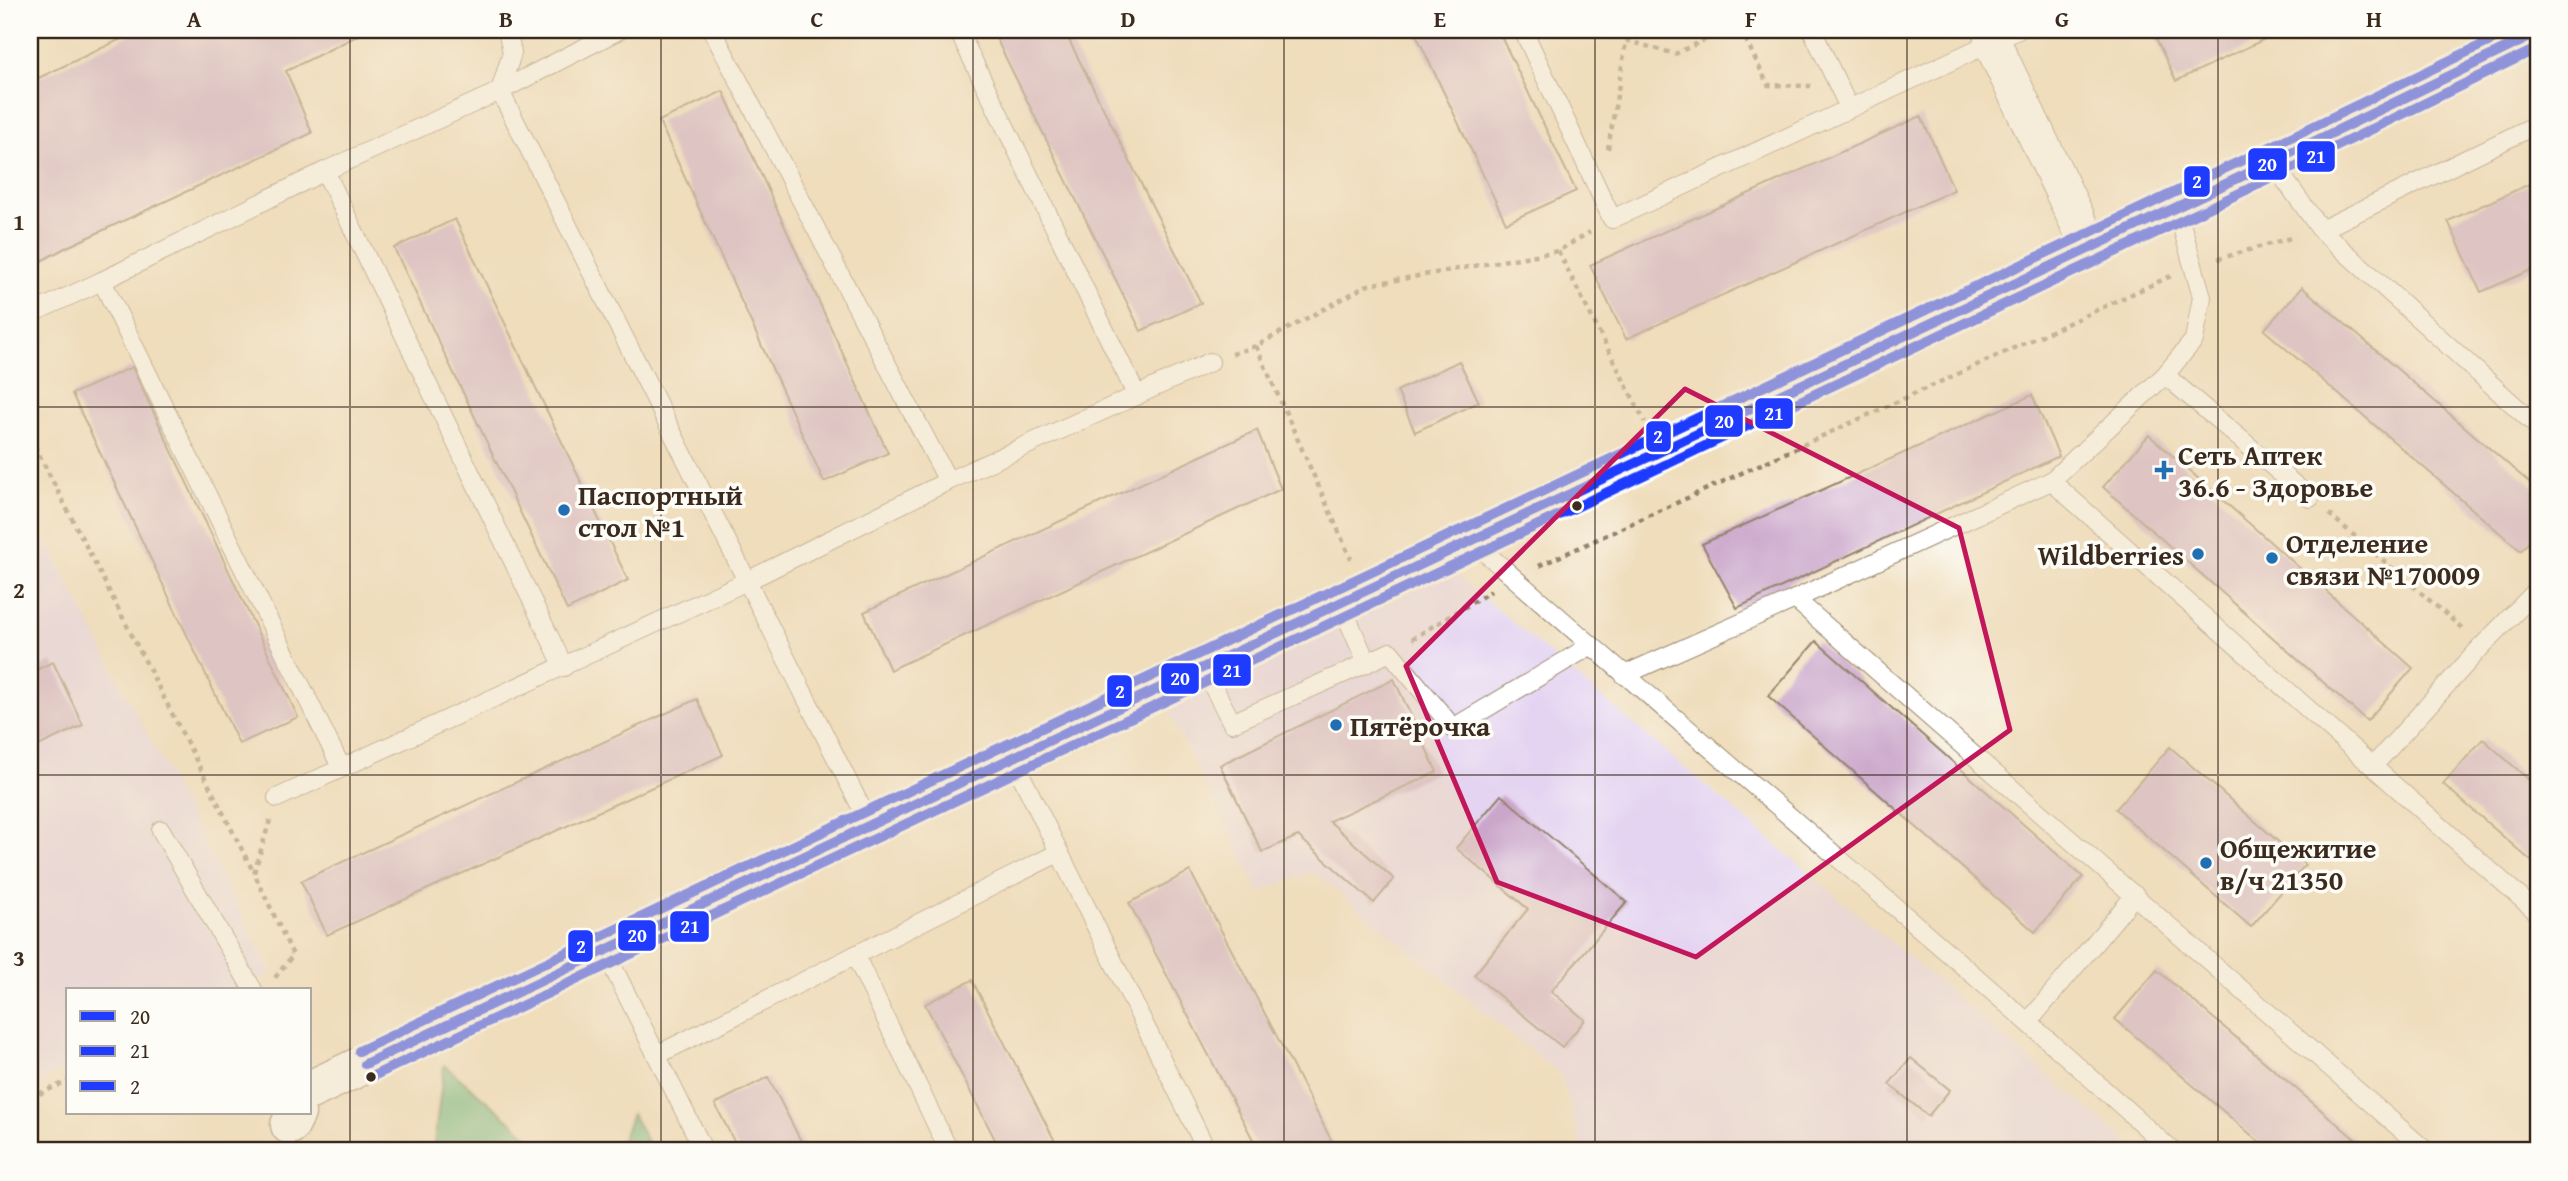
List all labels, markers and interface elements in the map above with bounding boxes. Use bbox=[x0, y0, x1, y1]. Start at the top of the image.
text: A bbox=[187, 2, 202, 35]
text: B bbox=[499, 2, 513, 35]
text: C bbox=[810, 2, 824, 35]
text: D bbox=[1121, 2, 1136, 35]
text: E bbox=[1434, 2, 1446, 35]
text: F bbox=[1745, 2, 1757, 35]
text: G bbox=[2055, 2, 2069, 35]
text: H bbox=[2366, 2, 2382, 35]
line badge: 21 bbox=[2296, 140, 2336, 173]
text: 21 bbox=[2306, 142, 2326, 170]
line badge: 20 bbox=[2247, 147, 2288, 181]
text: 20 bbox=[2257, 150, 2277, 178]
line badge: 2 bbox=[2183, 165, 2211, 198]
text: 2 bbox=[2192, 167, 2202, 195]
text: 1 bbox=[13, 205, 25, 238]
line badge: 21 bbox=[1754, 397, 1794, 430]
text: 21 bbox=[1764, 399, 1784, 427]
line badge: 20 bbox=[1704, 404, 1744, 438]
text: 20 bbox=[1714, 407, 1734, 435]
line badge: 2 bbox=[1645, 420, 1672, 453]
text: 2 bbox=[1653, 422, 1663, 450]
place label: Сеть Аптек 36.6 - Здоровье bbox=[2178, 434, 2373, 507]
marker: Сеть Аптек 36.6 - Здоровье bbox=[2156, 462, 2172, 478]
place label: Паспортный стол №1 bbox=[578, 474, 743, 547]
unlabelled marker bbox=[1570, 499, 1584, 513]
marker: Паспортный стол №1 bbox=[556, 502, 572, 518]
place label: Отделение связи №170009 bbox=[2286, 522, 2480, 595]
place label: Wildberries bbox=[2038, 534, 2184, 575]
marker: Wildberries bbox=[2190, 546, 2206, 562]
marker: Отделение связи №170009 bbox=[2264, 550, 2280, 566]
text: 2 bbox=[13, 573, 25, 606]
line badge: 21 bbox=[1212, 653, 1252, 687]
text: 21 bbox=[1222, 656, 1242, 684]
line badge: 20 bbox=[1160, 662, 1200, 695]
text: 20 bbox=[1170, 664, 1190, 692]
line badge: 2 bbox=[1106, 674, 1133, 708]
text: 2 bbox=[1115, 677, 1125, 705]
place label: Пятёрочка bbox=[1350, 705, 1491, 746]
marker: Пятёрочка bbox=[1328, 717, 1344, 733]
place label: Общежитие в/ч 21350 bbox=[2220, 827, 2377, 900]
marker: Общежитие в/ч 21350 bbox=[2198, 855, 2214, 871]
line badge: 21 bbox=[669, 910, 710, 943]
text: 21 bbox=[680, 912, 700, 940]
line badge: 20 bbox=[617, 919, 657, 952]
text: 20 bbox=[627, 921, 647, 949]
line badge: 2 bbox=[567, 929, 594, 963]
text: 2 bbox=[576, 932, 586, 960]
text: 3 bbox=[13, 941, 25, 974]
legend bbox=[66, 988, 312, 1114]
text: 20 bbox=[130, 1001, 150, 1032]
text: 21 bbox=[130, 1035, 150, 1066]
unlabelled marker bbox=[364, 1070, 378, 1084]
text: 2 bbox=[130, 1071, 140, 1102]

